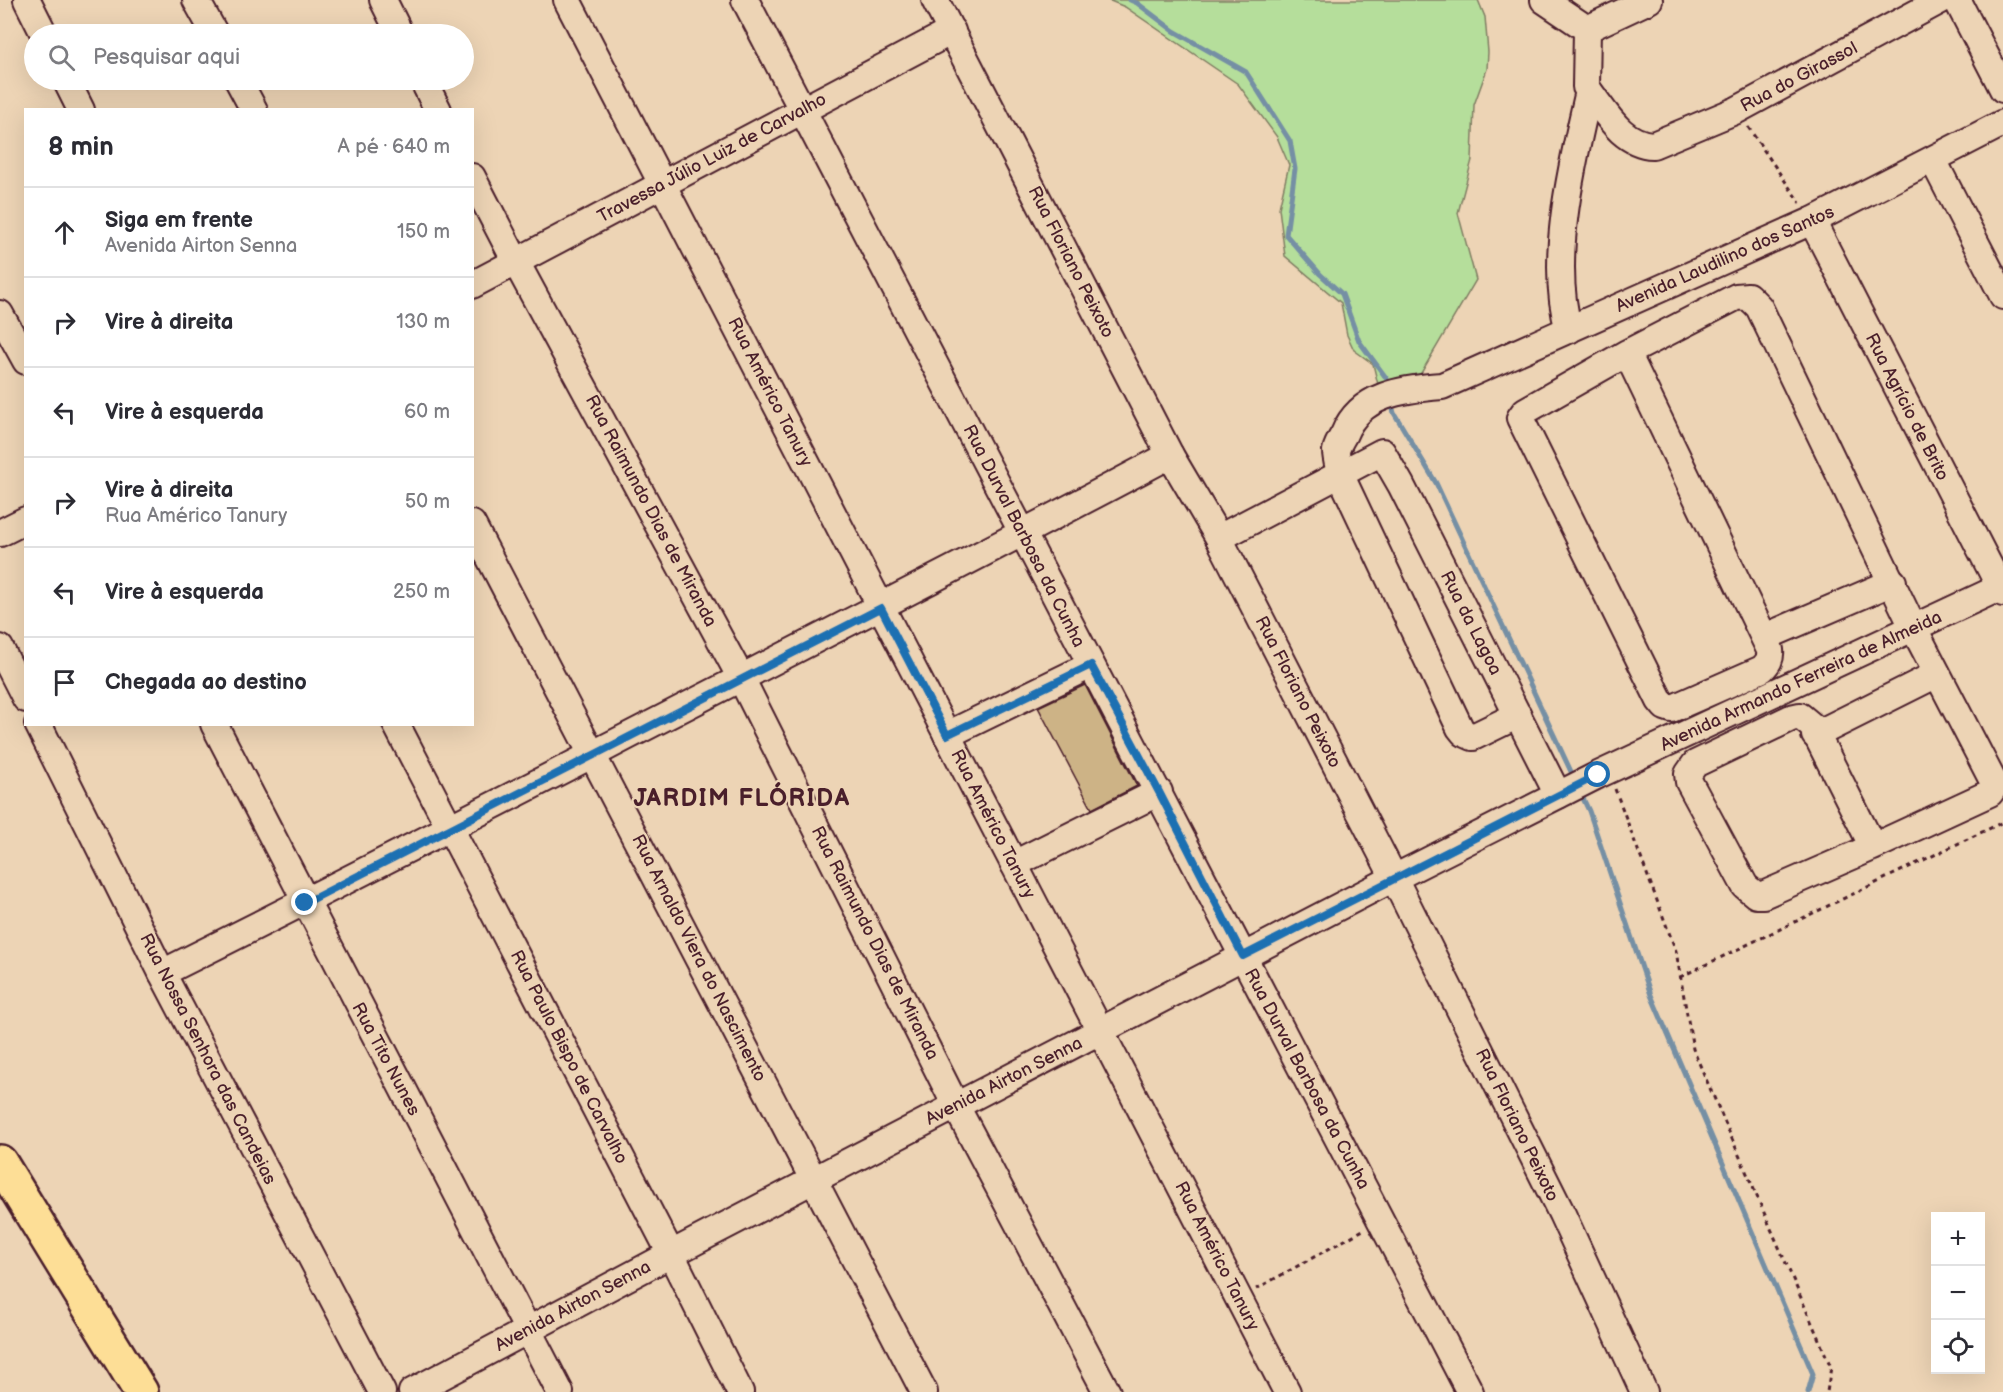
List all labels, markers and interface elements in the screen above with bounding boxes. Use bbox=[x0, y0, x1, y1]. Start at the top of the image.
search box bbox=[24, 24, 474, 90]
street label: Rua do Girassol bbox=[1737, 37, 1861, 117]
icon: search bbox=[45, 41, 78, 74]
text: Pesquisar aqui bbox=[93, 44, 240, 71]
street label: Travessa Júlio Luiz de Carvalho bbox=[594, 89, 830, 227]
text: 8 min bbox=[48, 132, 114, 163]
text: A pé · 640 m bbox=[338, 135, 450, 159]
street label: Rua Floriano Peixoto bbox=[1024, 183, 1118, 341]
street label: Avenida Laudilino dos Santos bbox=[1613, 201, 1837, 317]
text: Siga em frente bbox=[105, 207, 253, 234]
icon: ahead bbox=[48, 216, 81, 249]
text: 150 m bbox=[397, 220, 450, 244]
text: Avenida Airton Senna bbox=[105, 234, 297, 258]
icon: right bbox=[48, 306, 81, 339]
text: Vire à direita bbox=[105, 309, 233, 336]
text: 130 m bbox=[396, 310, 450, 334]
street label: Rua Américo Tanury bbox=[723, 314, 817, 471]
street label: Rua Agrício de Brito bbox=[1861, 330, 1953, 484]
street label: Rua Raimundo Dias de Miranda bbox=[581, 392, 721, 630]
icon: left bbox=[48, 396, 81, 429]
text: Vire à esquerda bbox=[105, 399, 264, 426]
text: 60 m bbox=[404, 400, 450, 424]
street label: Rua Durval Barbosa da Cunha bbox=[959, 421, 1089, 651]
text: Vire à direita bbox=[105, 477, 233, 504]
icon: right bbox=[48, 486, 81, 519]
text: 50 m bbox=[405, 490, 450, 514]
text: Rua Américo Tanury bbox=[105, 504, 287, 528]
street label: Rua da Lagoa bbox=[1436, 567, 1506, 679]
icon: left bbox=[48, 576, 81, 609]
text: Vire à esquerda bbox=[105, 579, 264, 606]
text: 250 m bbox=[393, 580, 450, 604]
street label: Avenida Armando Ferreira de Almeida bbox=[1657, 606, 1945, 756]
street label: Rua Floriano Peixoto bbox=[1251, 613, 1345, 771]
icon: arrive bbox=[48, 666, 81, 699]
text: Chegada ao destino bbox=[105, 669, 307, 696]
street label: Rua Américo Tanury bbox=[946, 746, 1040, 903]
route start bbox=[1584, 761, 1610, 787]
district label: JARDIM FLÓRIDA bbox=[633, 781, 851, 813]
street label: Rua Raimundo Dias de Miranda bbox=[807, 823, 943, 1063]
street label: Rua Arnaldo Viera do Nascimento bbox=[627, 831, 771, 1085]
route end bbox=[291, 889, 317, 915]
street label: Rua Nossa Senhora das Candeias bbox=[135, 930, 281, 1188]
street label: Rua Paulo Bispo de Carvalho bbox=[506, 947, 632, 1167]
street label: Rua Durval Barbosa da Cunha bbox=[1240, 965, 1374, 1193]
street label: Rua Tito Nunes bbox=[347, 999, 425, 1119]
street label: Avenida Airton Senna bbox=[922, 1032, 1086, 1130]
street label: Rua Floriano Peixoto bbox=[1471, 1045, 1563, 1205]
street label: Rua Américo Tanury bbox=[1170, 1178, 1264, 1335]
map controls bbox=[1931, 1212, 1985, 1374]
button: + bbox=[1931, 1212, 1985, 1266]
street label: Avenida Airton Senna bbox=[492, 1256, 654, 1356]
button: − bbox=[1931, 1266, 1985, 1320]
button: locate bbox=[1931, 1320, 1985, 1374]

